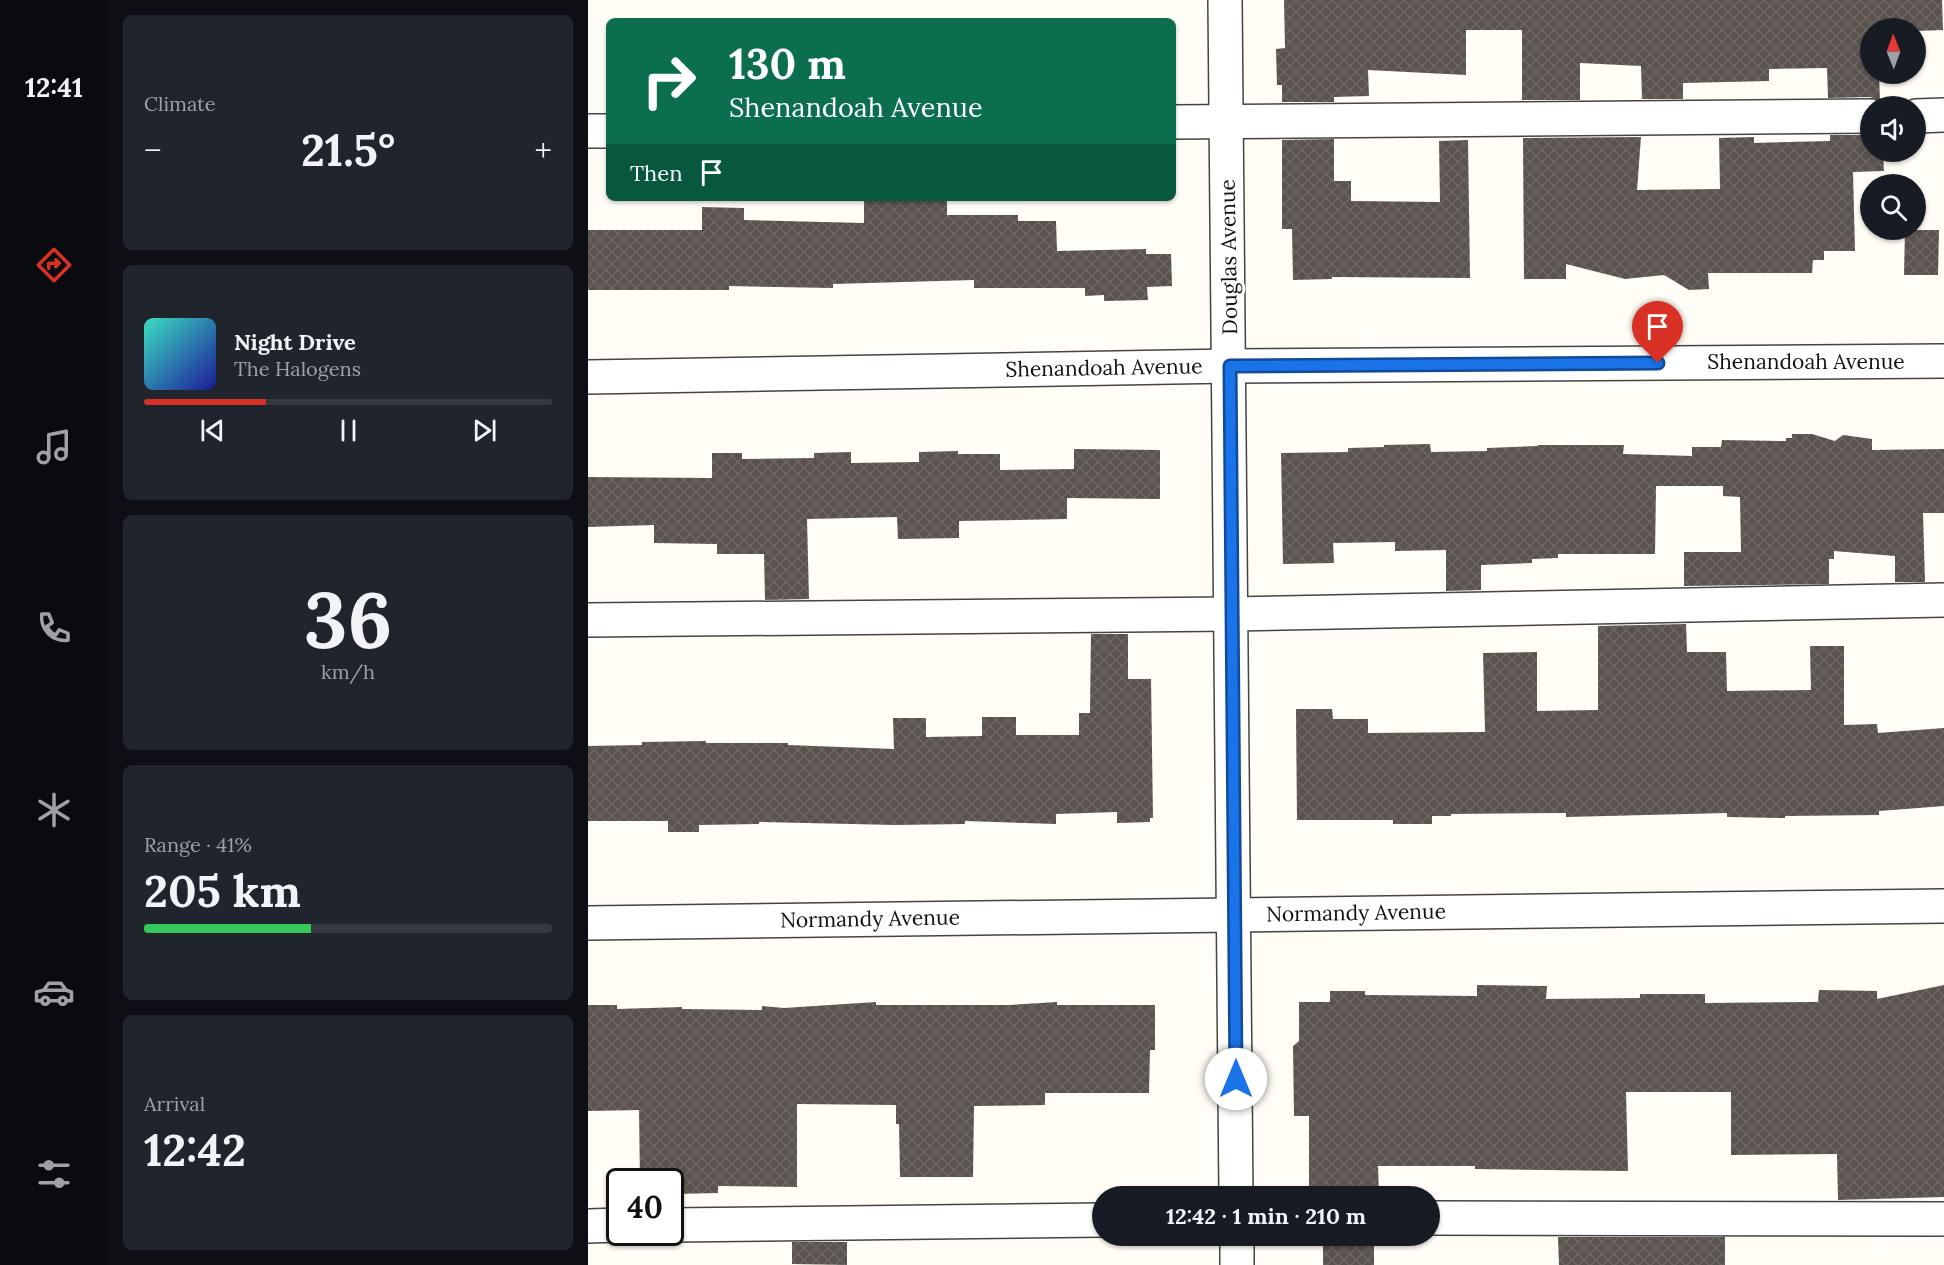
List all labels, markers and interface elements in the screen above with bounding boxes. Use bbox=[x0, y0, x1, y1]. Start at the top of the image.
north arrow bbox=[1860, 18, 1926, 84]
map controls bbox=[1860, 18, 1926, 240]
text: 130 m bbox=[729, 37, 846, 91]
icon: right bbox=[630, 42, 708, 120]
text: 12:41 bbox=[25, 70, 83, 104]
text: Shenandoah Avenue bbox=[729, 90, 983, 124]
text: Climate bbox=[144, 91, 216, 116]
button: sound bbox=[1860, 96, 1926, 162]
text: 21.5° bbox=[301, 121, 395, 178]
text: − bbox=[144, 129, 162, 171]
text: + bbox=[534, 129, 552, 171]
icon: arrive bbox=[695, 156, 728, 189]
text: Then bbox=[630, 159, 683, 187]
button: search bbox=[1860, 174, 1926, 240]
street label: Douglas Avenue bbox=[1214, 179, 1243, 335]
icon: directions bbox=[33, 244, 75, 286]
pin bbox=[1632, 301, 1683, 363]
icon: arrive bbox=[1641, 310, 1674, 343]
text: Night Drive bbox=[234, 328, 356, 356]
street label: Shenandoah Avenue bbox=[1707, 348, 1905, 375]
street label: Shenandoah Avenue bbox=[1005, 352, 1203, 383]
text: The Halogens bbox=[234, 356, 361, 381]
icon: previous bbox=[196, 414, 229, 447]
icon: pause bbox=[332, 414, 365, 447]
icon: next bbox=[468, 414, 501, 447]
icon: music bbox=[33, 426, 75, 468]
text: 36 bbox=[304, 570, 392, 669]
icon: phone bbox=[33, 607, 75, 649]
text: km/h bbox=[321, 659, 375, 684]
icon: climate bbox=[33, 789, 75, 831]
text: Range · 41% bbox=[144, 832, 252, 857]
text: 205 km bbox=[144, 862, 301, 919]
street label: Normandy Avenue bbox=[1266, 897, 1446, 928]
street label: Normandy Avenue bbox=[780, 903, 960, 934]
icon: car bbox=[33, 971, 75, 1013]
position arrow bbox=[1204, 1047, 1268, 1111]
text: Arrival bbox=[144, 1091, 205, 1116]
text: 12:42 bbox=[144, 1121, 246, 1178]
icon: filters bbox=[33, 1153, 75, 1195]
speed limit sign: 40 bbox=[606, 1168, 684, 1246]
text: 12:42 · 1 min · 210 m bbox=[1166, 1202, 1366, 1230]

